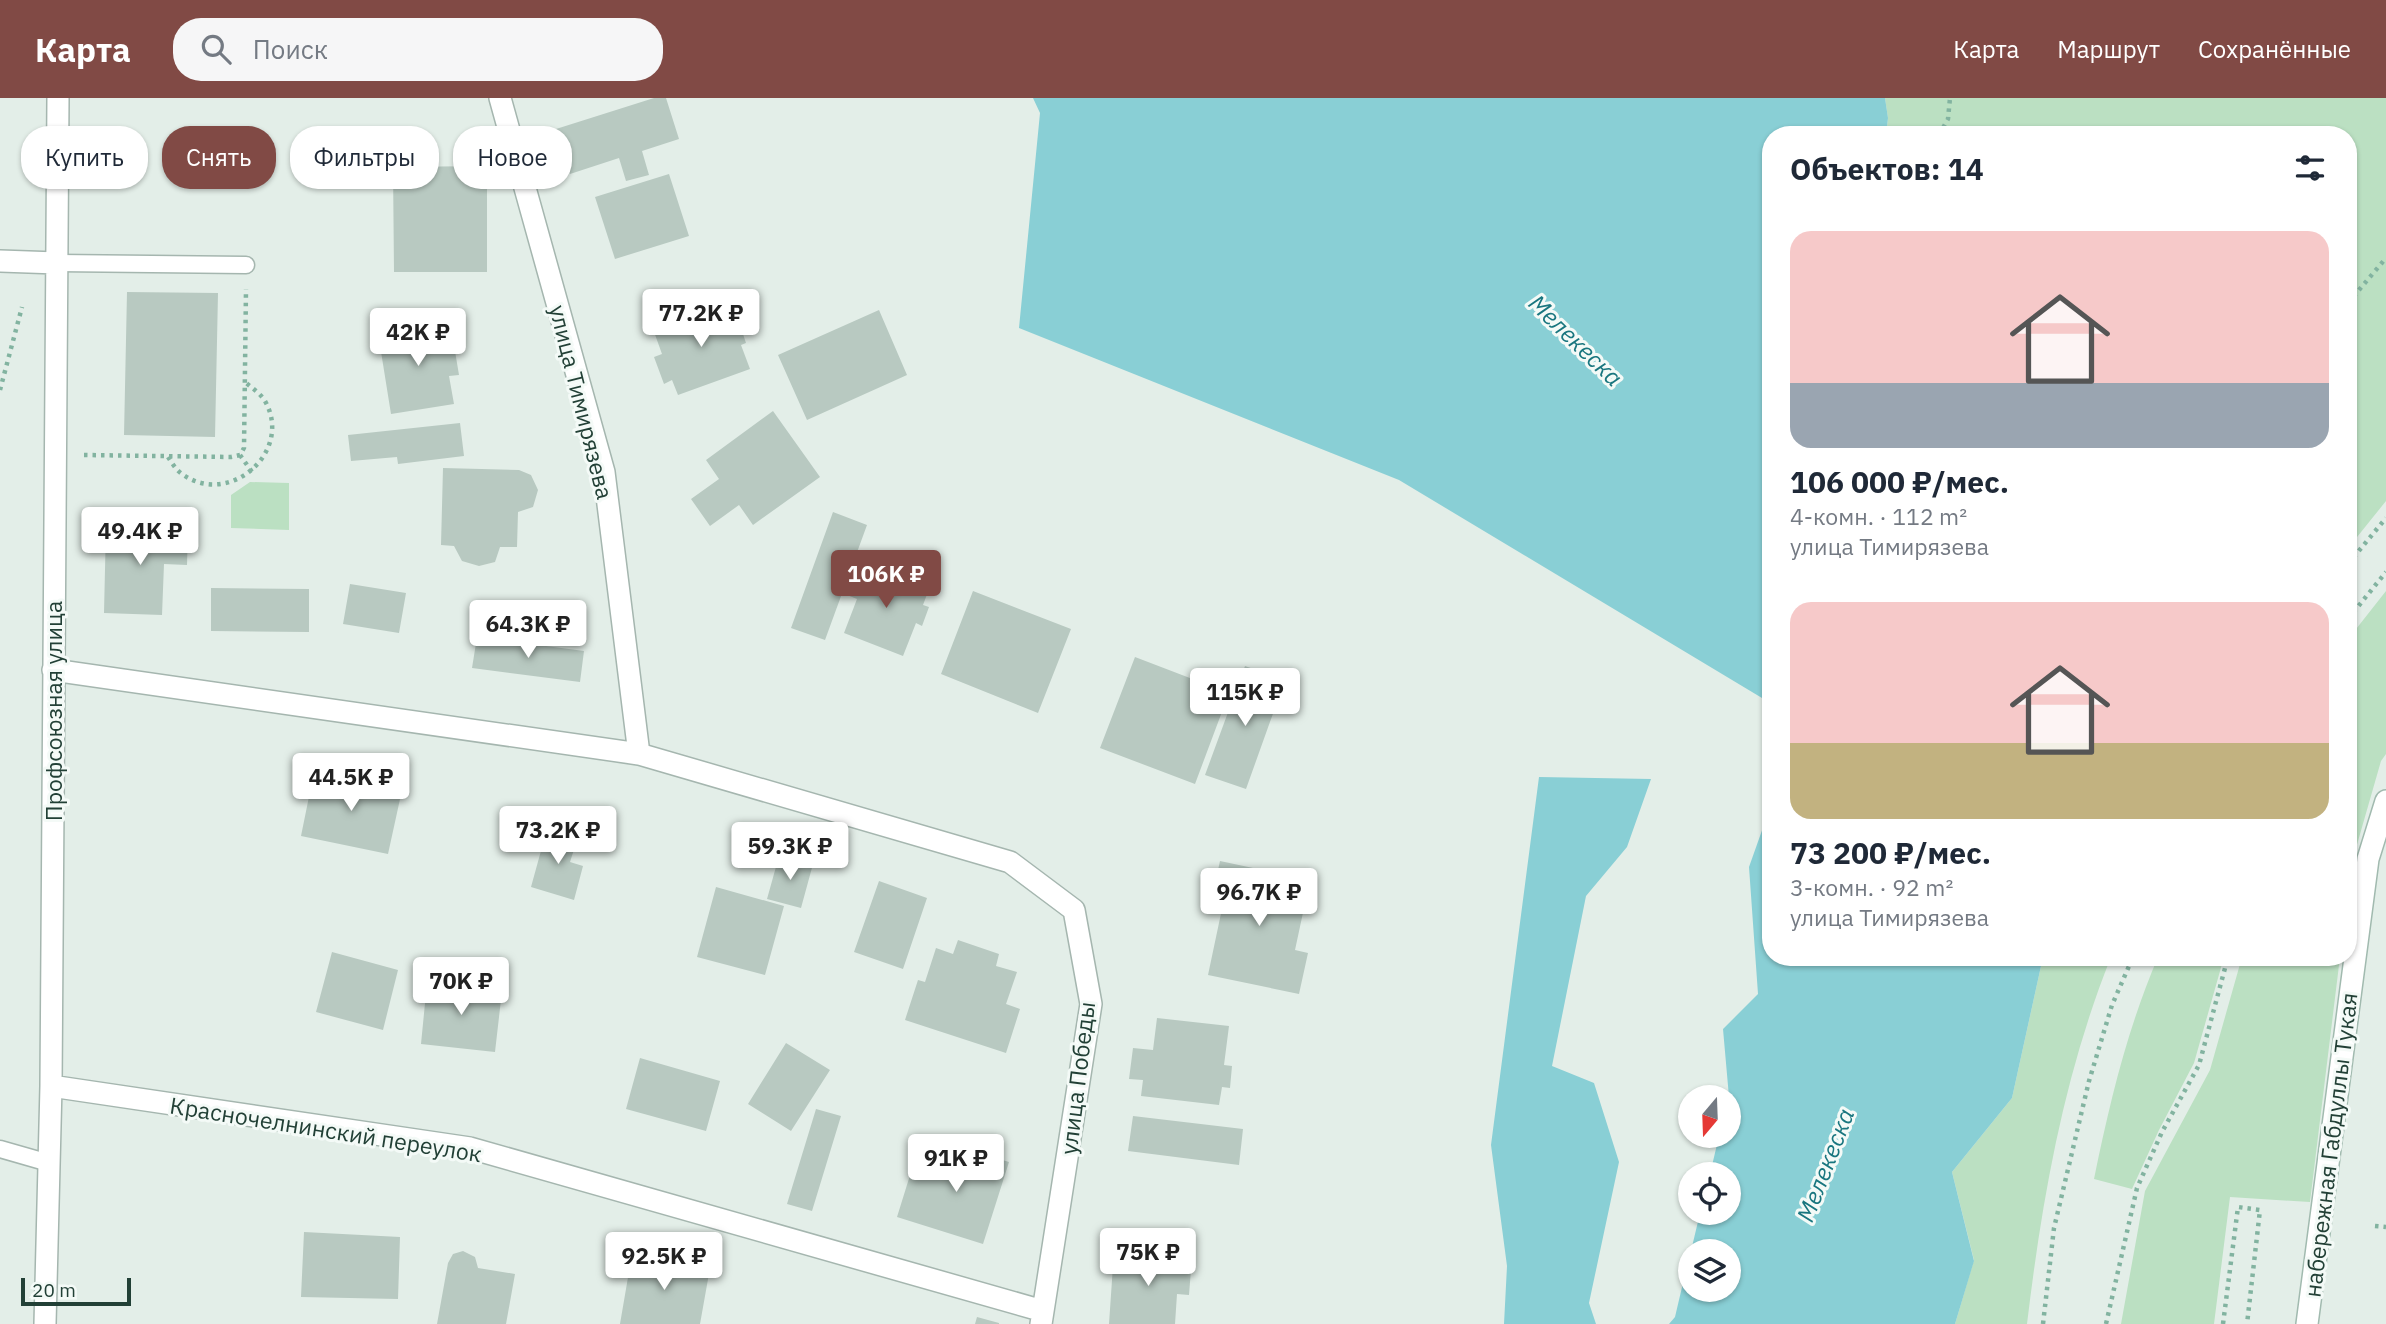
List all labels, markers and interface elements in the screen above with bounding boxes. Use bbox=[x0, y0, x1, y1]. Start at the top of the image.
search box bbox=[173, 18, 663, 81]
text: Карта bbox=[35, 28, 131, 71]
icon: search bbox=[197, 30, 235, 68]
text: Поиск bbox=[253, 32, 328, 66]
text: Карта bbox=[1953, 33, 2019, 65]
text: Маршрут bbox=[2057, 33, 2160, 65]
text: Сохранённые bbox=[2198, 33, 2351, 65]
chip: Купить bbox=[21, 126, 148, 189]
chip: Снять bbox=[162, 126, 276, 189]
chip: Фильтры bbox=[290, 126, 439, 189]
chip: Новое bbox=[453, 126, 572, 189]
text: Объектов: 14 bbox=[1790, 149, 1984, 188]
icon: filters bbox=[2291, 149, 2329, 187]
icon: home bbox=[1997, 276, 2123, 402]
water label: Мелекеска bbox=[1522, 287, 1630, 393]
pin: 77.2K ₽ bbox=[636, 289, 766, 349]
text: 77.2K ₽ bbox=[658, 297, 744, 327]
street label: улица Тимирязева bbox=[543, 302, 621, 502]
pin: 42K ₽ bbox=[369, 308, 467, 368]
text: 42K ₽ bbox=[386, 316, 450, 346]
text: 106 000 ₽/мес. bbox=[1790, 462, 2009, 501]
text: 4-комн. · 112 m² bbox=[1790, 501, 1967, 531]
pin: 49.4K ₽ bbox=[75, 508, 205, 567]
text: 49.4K ₽ bbox=[97, 515, 183, 545]
text: улица Тимирязева bbox=[1790, 531, 1989, 561]
pin: 106K ₽ bbox=[829, 550, 943, 610]
text: 106K ₽ bbox=[847, 558, 925, 588]
street label: Профсоюзная улица bbox=[38, 601, 68, 821]
pin: 64.3K ₽ bbox=[463, 601, 593, 660]
text: 64.3K ₽ bbox=[485, 608, 571, 638]
icon: home bbox=[1997, 647, 2123, 773]
pin: 115K ₽ bbox=[1188, 668, 1302, 728]
text: 115K ₽ bbox=[1206, 676, 1284, 706]
pin: 44.5K ₽ bbox=[286, 754, 416, 813]
text: 44.5K ₽ bbox=[308, 761, 394, 791]
pin: 73.2K ₽ bbox=[493, 806, 623, 866]
text: 73.2K ₽ bbox=[515, 814, 601, 844]
pin: 59.3K ₽ bbox=[725, 822, 855, 882]
text: 59.3K ₽ bbox=[747, 830, 833, 860]
text: 73 200 ₽/мес. bbox=[1790, 833, 1991, 872]
pin: 96.7K ₽ bbox=[1194, 868, 1324, 928]
text: 3-комн. · 92 m² bbox=[1790, 872, 1953, 902]
text: 96.7K ₽ bbox=[1216, 876, 1302, 906]
text: улица Тимирязева bbox=[1790, 902, 1989, 932]
pin: 70K ₽ bbox=[412, 958, 510, 1017]
text: 70K ₽ bbox=[429, 965, 493, 995]
street label: набережная Габдуллы Тукая bbox=[2296, 991, 2364, 1299]
street label: улица Победы bbox=[1053, 1000, 1101, 1156]
north arrow bbox=[1678, 1085, 1741, 1148]
map controls bbox=[1678, 1085, 1741, 1302]
street label: Красночелнинский переулок bbox=[168, 1090, 484, 1168]
water label: Мелекеска bbox=[1789, 1104, 1861, 1226]
pin: 91K ₽ bbox=[907, 1134, 1005, 1194]
text: 91K ₽ bbox=[924, 1142, 988, 1172]
button: locate bbox=[1678, 1162, 1741, 1225]
pin: 75K ₽ bbox=[1099, 1228, 1197, 1288]
pin: 92.5K ₽ bbox=[599, 1232, 729, 1292]
text: 75K ₽ bbox=[1116, 1236, 1180, 1266]
button: layers bbox=[1678, 1239, 1741, 1302]
text: 92.5K ₽ bbox=[621, 1240, 707, 1270]
scale bar bbox=[21, 1275, 131, 1307]
text: 20 m bbox=[32, 1278, 76, 1302]

